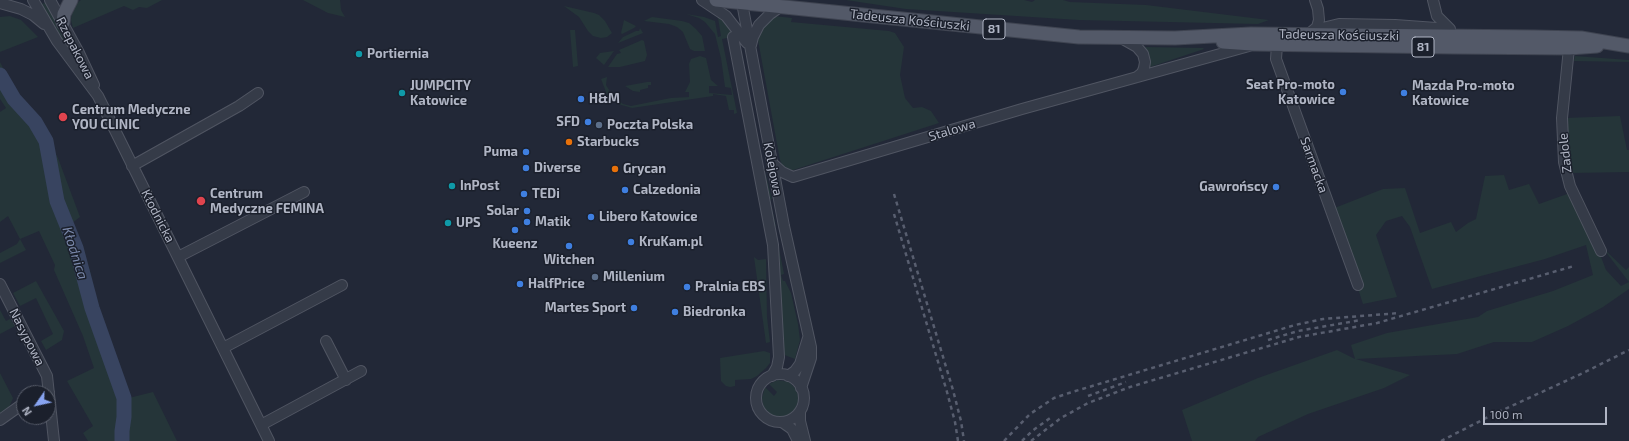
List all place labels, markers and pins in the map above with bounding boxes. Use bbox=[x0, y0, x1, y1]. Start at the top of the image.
place label: Portiernia bbox=[367, 46, 429, 62]
marker: Portiernia bbox=[354, 49, 364, 59]
place label: Seat Pro-moto Katowice bbox=[1246, 77, 1335, 108]
place label: JUMPCITY Katowice bbox=[410, 78, 471, 109]
place label: Mazda Pro-moto Katowice bbox=[1412, 78, 1515, 109]
marker: Seat Pro-moto Katowice bbox=[1338, 87, 1348, 97]
marker: JUMPCITY Katowice bbox=[397, 88, 407, 98]
marker: Mazda Pro-moto Katowice bbox=[1399, 88, 1409, 98]
place label: H&M bbox=[589, 91, 620, 107]
marker: H&M bbox=[576, 94, 586, 104]
place label: Centrum Medyczne YOU CLINIC bbox=[72, 102, 190, 133]
marker: Centrum Medyczne YOU CLINIC bbox=[57, 111, 69, 123]
place label: SFD bbox=[556, 114, 580, 130]
marker: SFD bbox=[583, 117, 593, 127]
place label: Poczta Polska bbox=[607, 117, 693, 133]
marker: Poczta Polska bbox=[594, 120, 604, 130]
place label: Starbucks bbox=[577, 134, 639, 150]
marker: Starbucks bbox=[564, 137, 574, 147]
place label: Puma bbox=[483, 144, 518, 160]
marker: Puma bbox=[521, 147, 531, 157]
place label: Diverse bbox=[534, 160, 581, 176]
place label: Grycan bbox=[623, 161, 666, 177]
marker: Diverse bbox=[521, 163, 531, 173]
marker: Grycan bbox=[610, 164, 620, 174]
place label: InPost bbox=[460, 178, 500, 194]
place label: Gawrońscy bbox=[1199, 179, 1268, 195]
marker: InPost bbox=[447, 181, 457, 191]
place label: Calzedonia bbox=[633, 182, 701, 198]
marker: Gawrońscy bbox=[1271, 182, 1281, 192]
marker: Calzedonia bbox=[620, 185, 630, 195]
place label: Centrum Medyczne FEMINA bbox=[210, 186, 324, 217]
place label: TEDi bbox=[532, 186, 560, 202]
marker: TEDi bbox=[519, 189, 529, 199]
marker: Centrum Medyczne FEMINA bbox=[195, 195, 207, 207]
place label: Solar bbox=[486, 203, 519, 219]
marker: Solar bbox=[522, 206, 532, 216]
place label: Libero Katowice bbox=[599, 209, 698, 225]
marker: Libero Katowice bbox=[586, 212, 596, 222]
place label: Matik bbox=[535, 214, 570, 230]
place label: UPS bbox=[456, 215, 481, 231]
marker: Matik bbox=[522, 217, 532, 227]
marker: UPS bbox=[443, 218, 453, 228]
marker: Kueenz bbox=[510, 225, 520, 235]
place label: KruKam.pl bbox=[639, 234, 703, 250]
place label: Kueenz bbox=[492, 236, 538, 252]
marker: KruKam.pl bbox=[626, 237, 636, 247]
marker: Witchen bbox=[564, 241, 574, 251]
place label: Witchen bbox=[543, 252, 595, 268]
place label: Millenium bbox=[603, 269, 665, 285]
marker: Millenium bbox=[590, 272, 600, 282]
place label: HalfPrice bbox=[528, 276, 585, 292]
marker: HalfPrice bbox=[515, 279, 525, 289]
place label: Pralnia EBS bbox=[695, 279, 765, 295]
marker: Pralnia EBS bbox=[682, 282, 692, 292]
place label: Martes Sport bbox=[545, 300, 626, 316]
marker: Martes Sport bbox=[629, 303, 639, 313]
place label: Biedronka bbox=[683, 304, 746, 320]
marker: Biedronka bbox=[670, 307, 680, 317]

